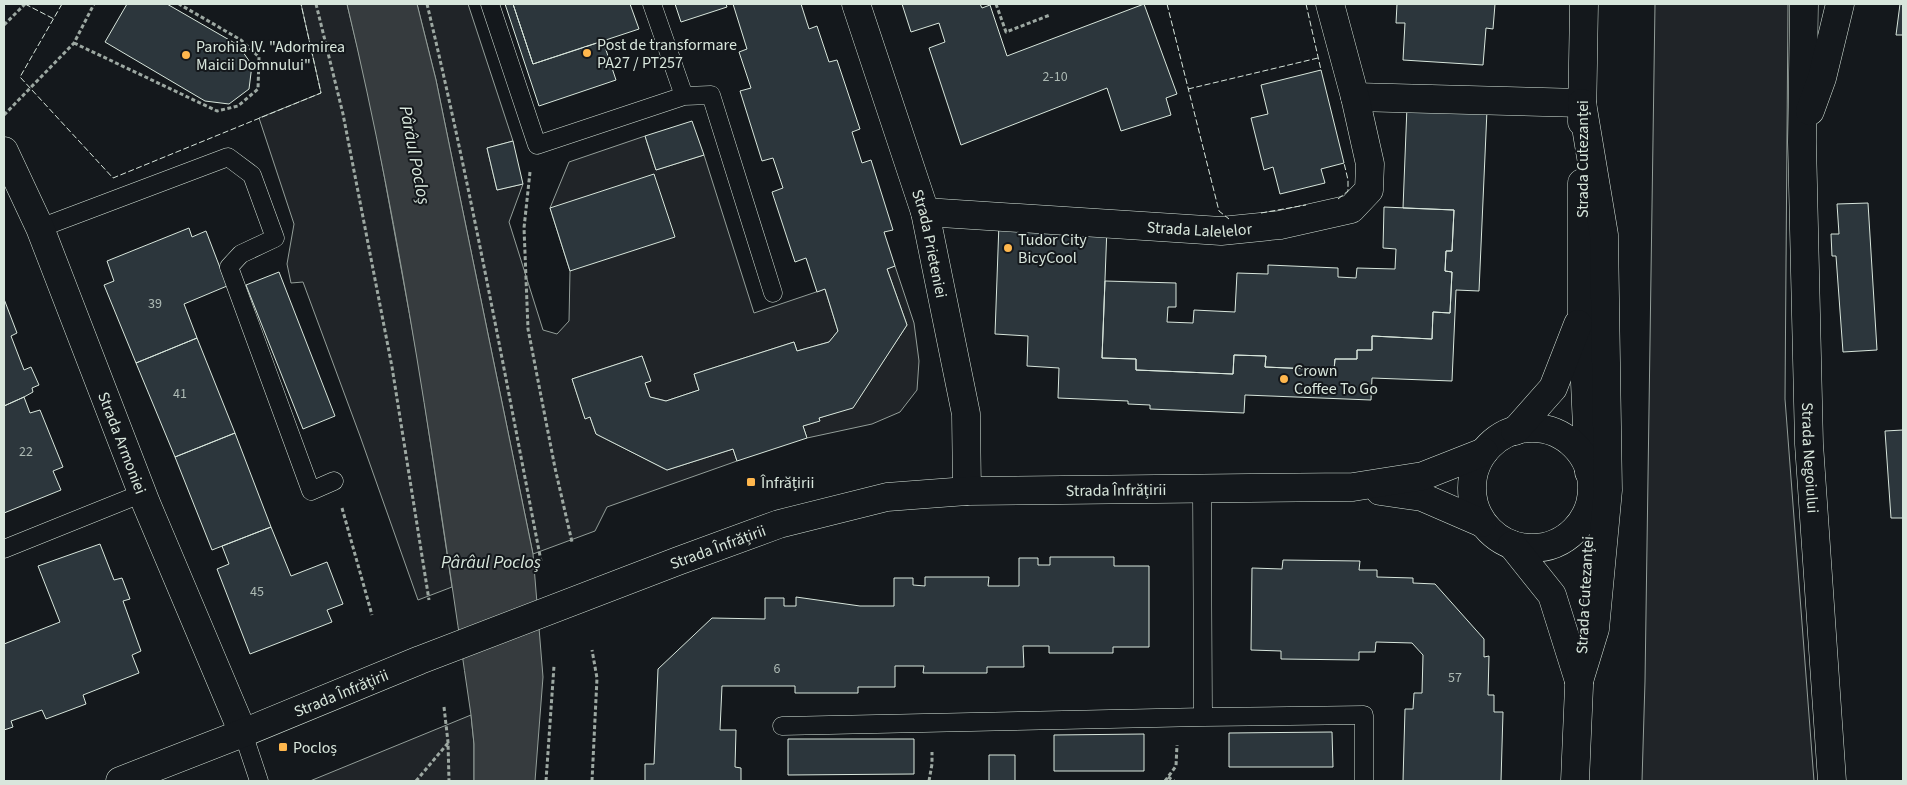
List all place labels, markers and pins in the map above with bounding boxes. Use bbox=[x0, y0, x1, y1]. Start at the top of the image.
place label: Post de transformare PA27 / PT257 bbox=[597, 34, 737, 74]
place label: Parohia IV. "Adormirea Maicii Domnului" bbox=[196, 36, 345, 76]
marker: Post de transformare PA27 / PT257 bbox=[581, 47, 593, 59]
marker: Parohia IV. "Adormirea Maicii Domnului" bbox=[180, 49, 192, 61]
place label: Tudor City BicyCool bbox=[1018, 229, 1087, 269]
marker: Tudor City BicyCool bbox=[1002, 242, 1014, 254]
place label: Crown Coffee To Go bbox=[1294, 360, 1378, 400]
marker: Crown Coffee To Go bbox=[1278, 373, 1290, 385]
place label: Înfrățirii bbox=[760, 472, 814, 494]
marker: Înfrățirii bbox=[745, 476, 757, 488]
place label: Pocloș bbox=[293, 737, 337, 759]
marker: Pocloș bbox=[277, 741, 289, 753]

